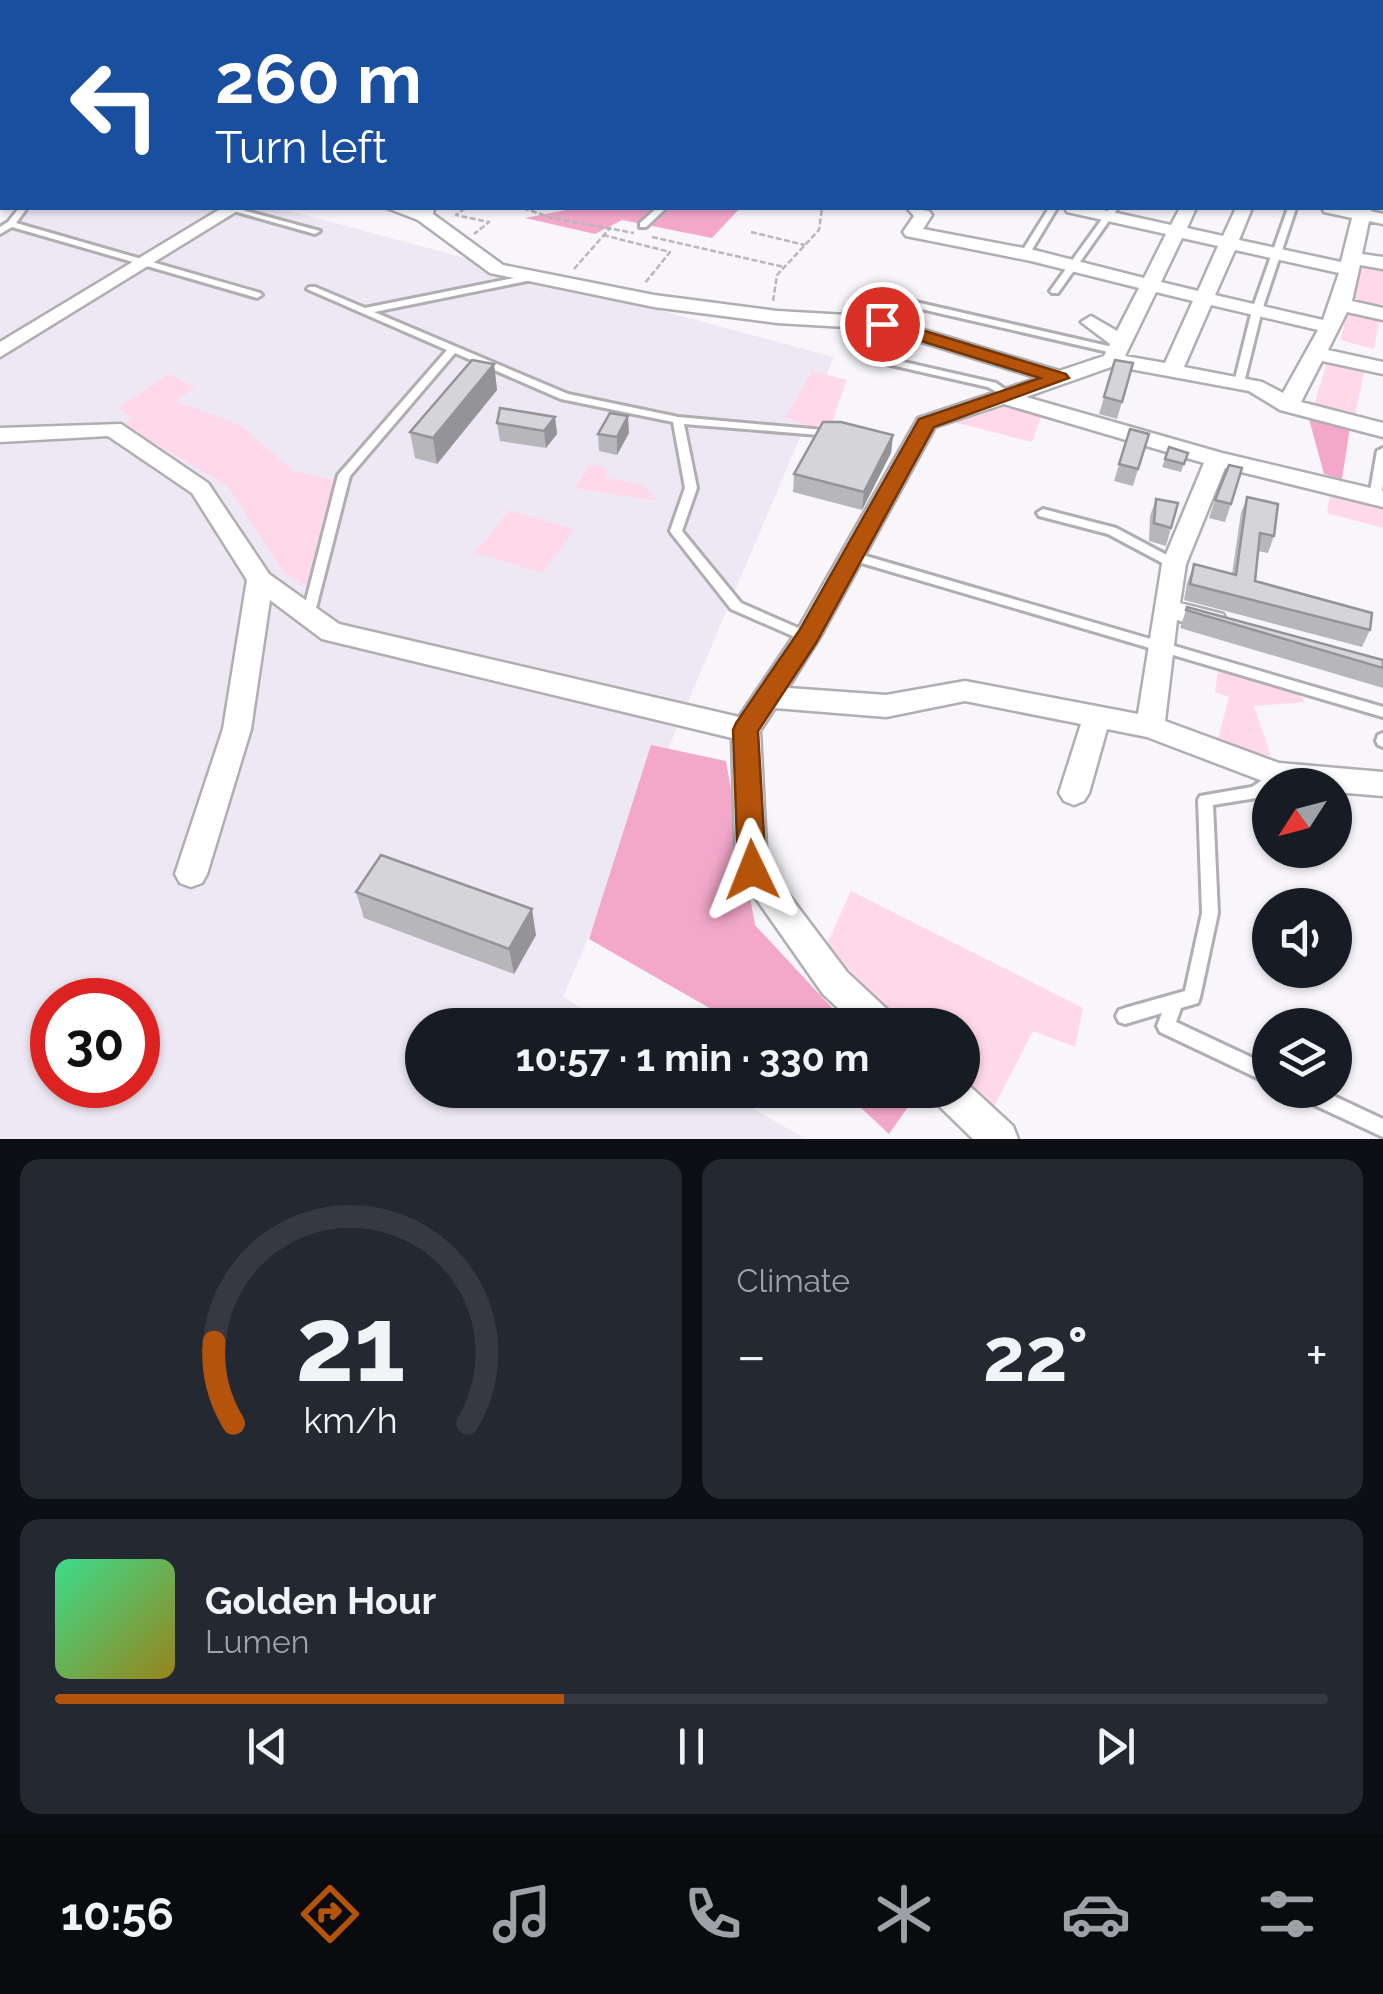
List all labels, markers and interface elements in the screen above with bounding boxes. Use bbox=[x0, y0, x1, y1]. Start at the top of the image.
text: 260 m bbox=[215, 37, 422, 119]
icon: left bbox=[50, 40, 180, 170]
text: Turn left bbox=[215, 121, 387, 174]
pin bbox=[840, 282, 925, 367]
icon: arrive bbox=[855, 297, 910, 352]
north arrow bbox=[1252, 768, 1352, 868]
map controls bbox=[1252, 768, 1352, 1108]
position arrow bbox=[700, 818, 804, 922]
button: sound bbox=[1252, 888, 1352, 988]
speed limit sign: 30 bbox=[30, 978, 160, 1108]
button: layers bbox=[1252, 1008, 1352, 1108]
text: 10:57 · 1 min · 330 m bbox=[516, 1035, 869, 1080]
text: Climate bbox=[737, 1262, 850, 1299]
text: 21 bbox=[296, 1283, 406, 1405]
text: 22° bbox=[983, 1310, 1088, 1399]
text: − bbox=[737, 1323, 766, 1388]
text: + bbox=[1305, 1323, 1328, 1388]
text: km/h bbox=[304, 1399, 398, 1441]
text: Golden Hour bbox=[205, 1578, 436, 1623]
text: Lumen bbox=[205, 1623, 309, 1660]
icon: previous bbox=[240, 1719, 295, 1774]
icon: pause bbox=[664, 1719, 719, 1774]
icon: next bbox=[1088, 1719, 1143, 1774]
icon: directions bbox=[295, 1879, 365, 1949]
icon: music bbox=[487, 1879, 557, 1949]
icon: phone bbox=[678, 1879, 748, 1949]
icon: climate bbox=[869, 1879, 939, 1949]
icon: car bbox=[1061, 1879, 1131, 1949]
icon: filters bbox=[1252, 1879, 1322, 1949]
text: 10:56 bbox=[61, 1888, 174, 1941]

